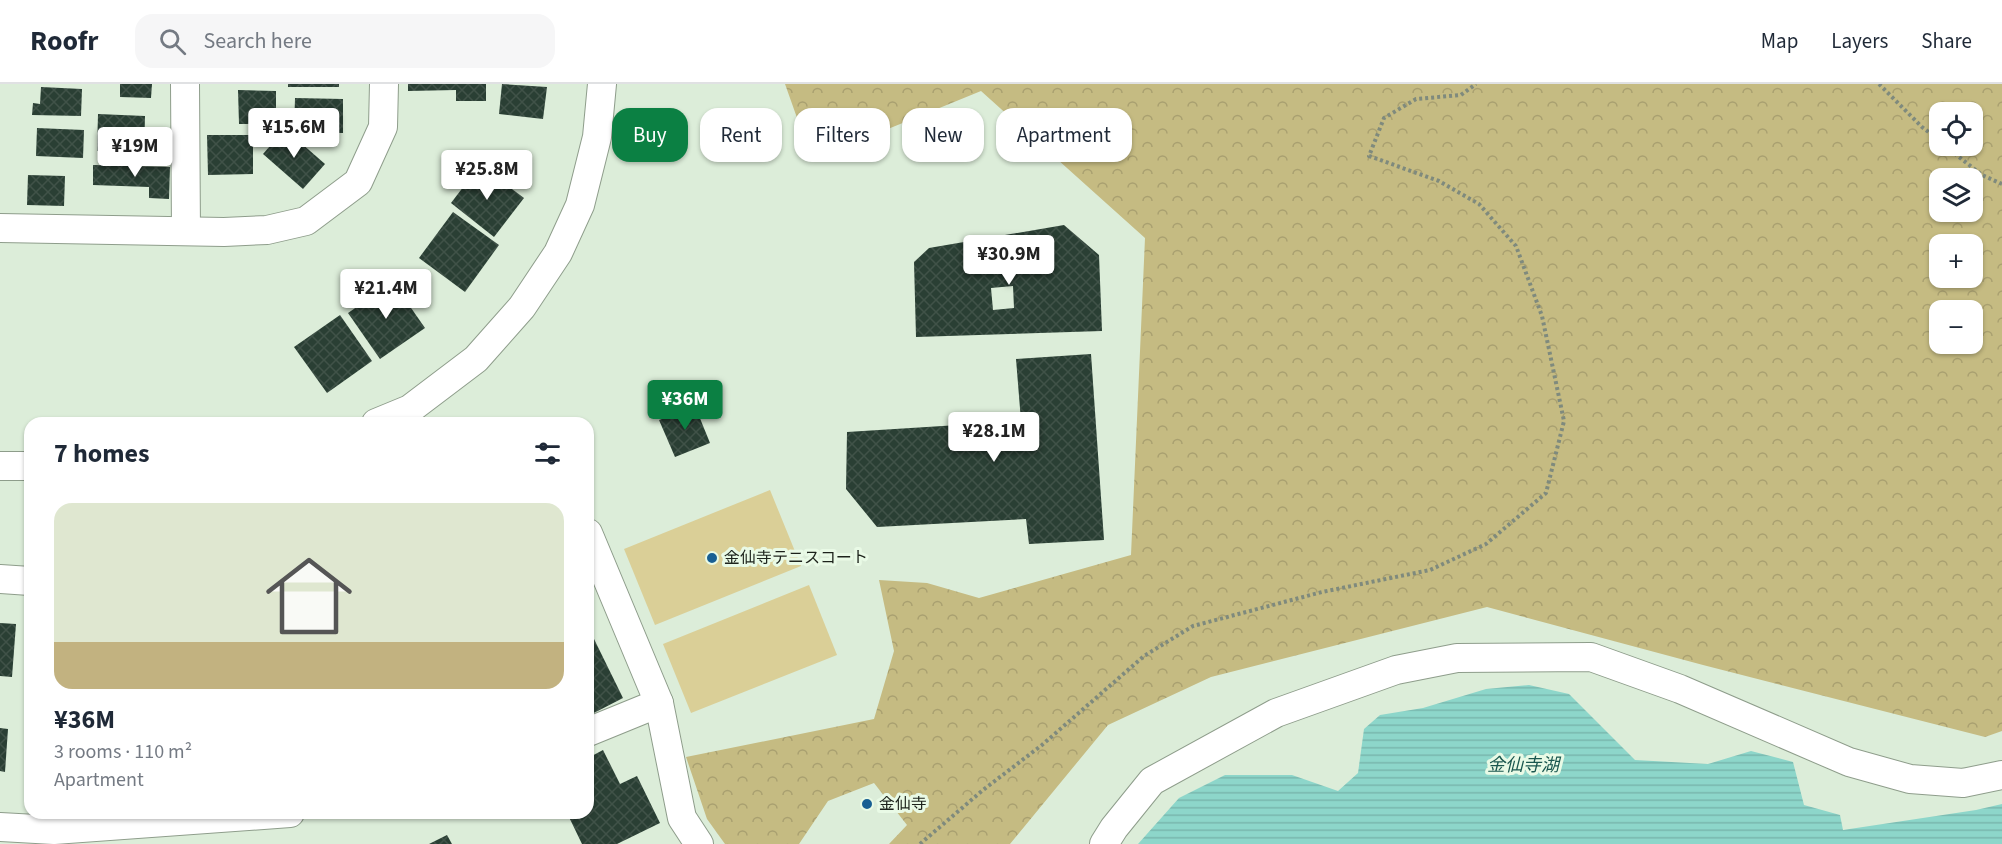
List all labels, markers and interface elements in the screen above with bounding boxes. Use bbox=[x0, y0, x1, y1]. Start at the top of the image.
search box bbox=[135, 14, 555, 68]
text: Roofr bbox=[30, 21, 99, 61]
icon: search bbox=[156, 25, 189, 58]
text: Search here bbox=[204, 25, 312, 57]
text: Map bbox=[1761, 26, 1798, 56]
text: Layers bbox=[1831, 26, 1888, 56]
text: Share bbox=[1921, 26, 1972, 56]
map controls bbox=[1929, 102, 1983, 354]
button: locate bbox=[1929, 102, 1983, 156]
pin: ¥15.6M bbox=[245, 108, 343, 159]
chip: Buy bbox=[612, 108, 688, 162]
chip: Rent bbox=[700, 108, 782, 162]
chip: Filters bbox=[794, 108, 890, 162]
chip: New bbox=[902, 108, 984, 162]
chip: Apartment bbox=[996, 108, 1132, 162]
text: ¥15.6M bbox=[262, 113, 326, 141]
pin: ¥19M bbox=[99, 127, 171, 178]
text: ¥19M bbox=[112, 132, 158, 160]
pin: ¥25.8M bbox=[438, 150, 536, 201]
text: ¥25.8M bbox=[455, 155, 519, 183]
button: layers bbox=[1929, 168, 1983, 222]
button: + bbox=[1929, 234, 1983, 288]
pin: ¥30.9M bbox=[960, 235, 1058, 286]
text: ¥30.9M bbox=[977, 240, 1041, 268]
pin: ¥21.4M bbox=[337, 269, 435, 320]
text: ¥21.4M bbox=[354, 274, 418, 302]
button: − bbox=[1929, 300, 1983, 354]
pin: ¥36M bbox=[649, 380, 721, 431]
text: ¥36M bbox=[662, 385, 708, 413]
pin: ¥28.1M bbox=[945, 412, 1043, 463]
text: ¥28.1M bbox=[962, 417, 1026, 445]
text: 7 homes bbox=[54, 435, 149, 472]
icon: filters bbox=[531, 437, 564, 470]
icon: home bbox=[255, 542, 363, 650]
place label: 金仙寺テニスコート bbox=[724, 547, 868, 569]
marker: 金仙寺テニスコート bbox=[705, 551, 719, 565]
text: ¥36M bbox=[54, 701, 115, 738]
text: 3 rooms · 110 m² bbox=[54, 738, 192, 766]
water label: 金仙寺湖 bbox=[1487, 753, 1562, 778]
text: Apartment bbox=[54, 766, 144, 794]
place label: 金仙寺 bbox=[879, 793, 927, 815]
marker: 金仙寺 bbox=[860, 797, 874, 811]

